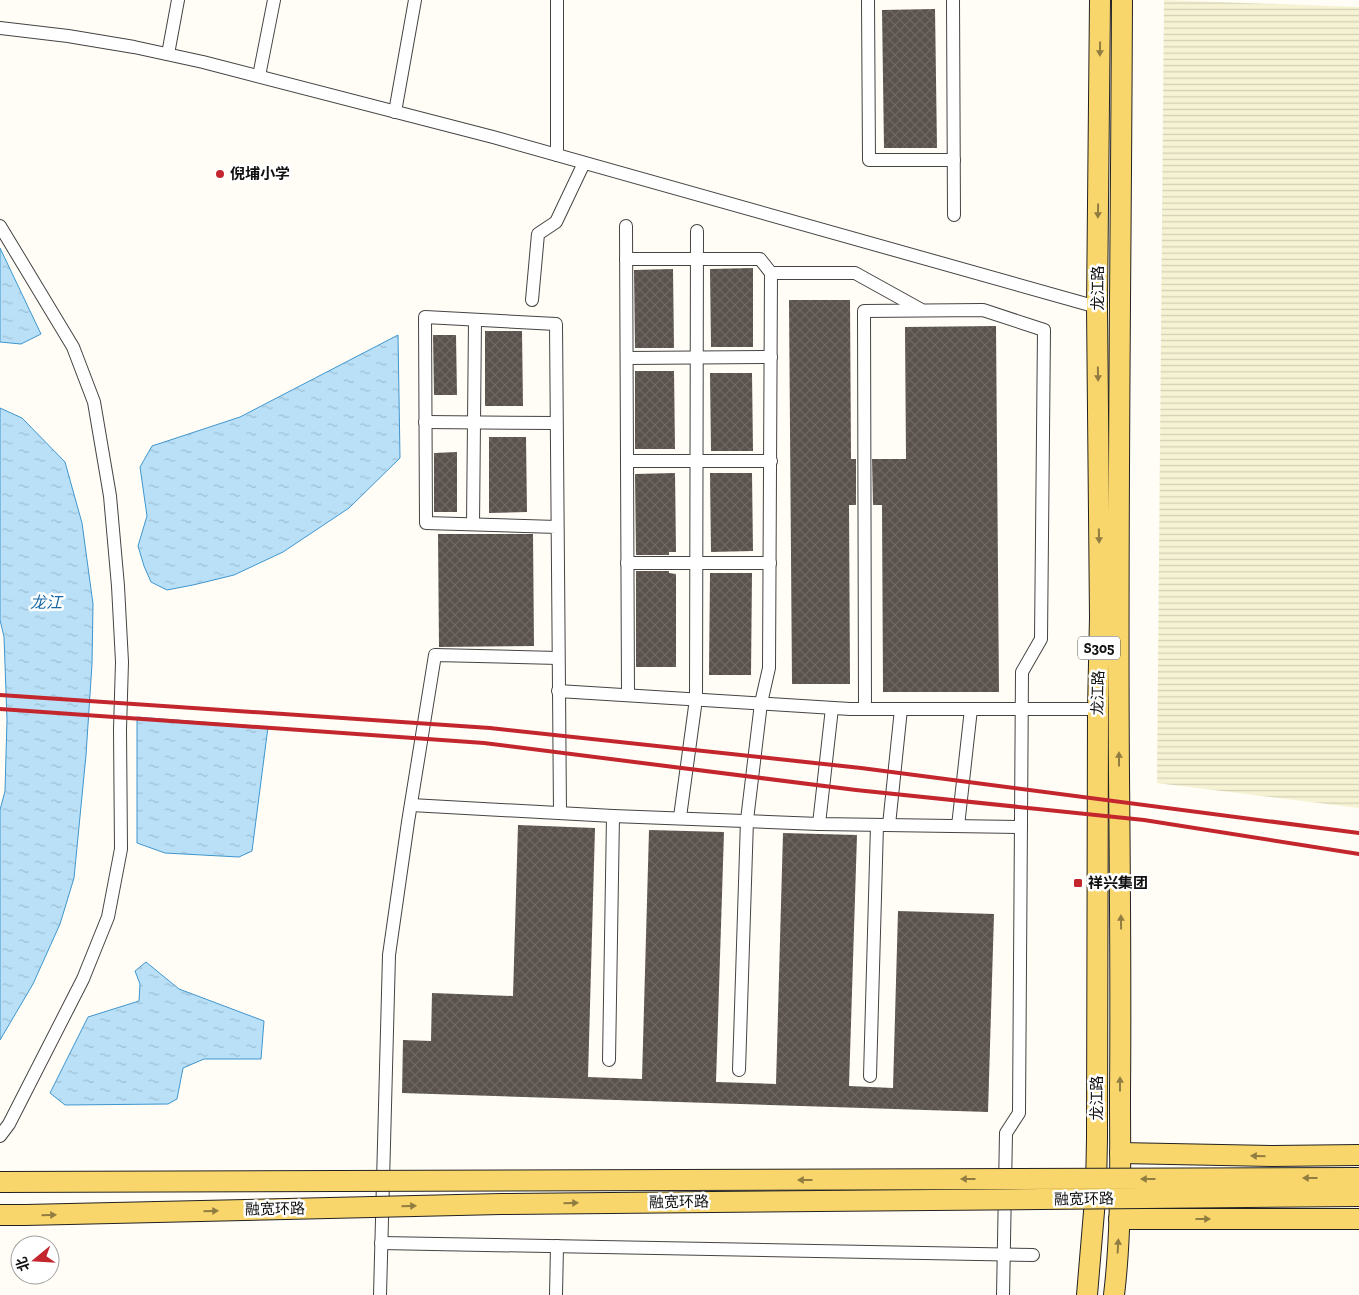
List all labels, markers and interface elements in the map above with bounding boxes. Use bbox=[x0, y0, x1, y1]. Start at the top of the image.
one-way arrow bbox=[1096, 41, 1104, 57]
place label: 倪埔小学 bbox=[230, 165, 290, 183]
marker: 倪埔小学 bbox=[214, 168, 226, 180]
one-way arrow bbox=[1094, 203, 1102, 219]
street label: 龙江路 bbox=[1089, 265, 1107, 311]
one-way arrow bbox=[1094, 366, 1102, 382]
one-way arrow bbox=[1095, 528, 1103, 544]
water label: 龙江 bbox=[30, 593, 64, 612]
road number: S305 bbox=[1078, 636, 1120, 660]
street label: 龙江路 bbox=[1089, 670, 1107, 716]
one-way arrow bbox=[1115, 751, 1123, 767]
place label: 祥兴集团 bbox=[1088, 874, 1148, 892]
marker: 祥兴集团 bbox=[1072, 877, 1084, 889]
one-way arrow bbox=[1117, 913, 1125, 929]
street label: 龙江路 bbox=[1088, 1075, 1106, 1121]
one-way arrow bbox=[1116, 1076, 1124, 1092]
one-way arrow bbox=[1250, 1152, 1266, 1160]
one-way arrow bbox=[1302, 1174, 1318, 1182]
one-way arrow bbox=[960, 1175, 976, 1183]
one-way arrow bbox=[1140, 1175, 1156, 1183]
one-way arrow bbox=[797, 1176, 813, 1184]
street label: 融宽环路 bbox=[1054, 1189, 1114, 1209]
street label: 融宽环路 bbox=[649, 1192, 709, 1212]
street label: 融宽环路 bbox=[245, 1199, 305, 1219]
one-way arrow bbox=[563, 1199, 579, 1207]
one-way arrow bbox=[401, 1202, 417, 1210]
one-way arrow bbox=[203, 1206, 219, 1214]
one-way arrow bbox=[41, 1210, 57, 1218]
one-way arrow bbox=[1195, 1215, 1211, 1223]
north arrow bbox=[10, 1235, 60, 1285]
one-way arrow bbox=[1115, 1238, 1123, 1254]
text: 北 bbox=[13, 1255, 33, 1273]

